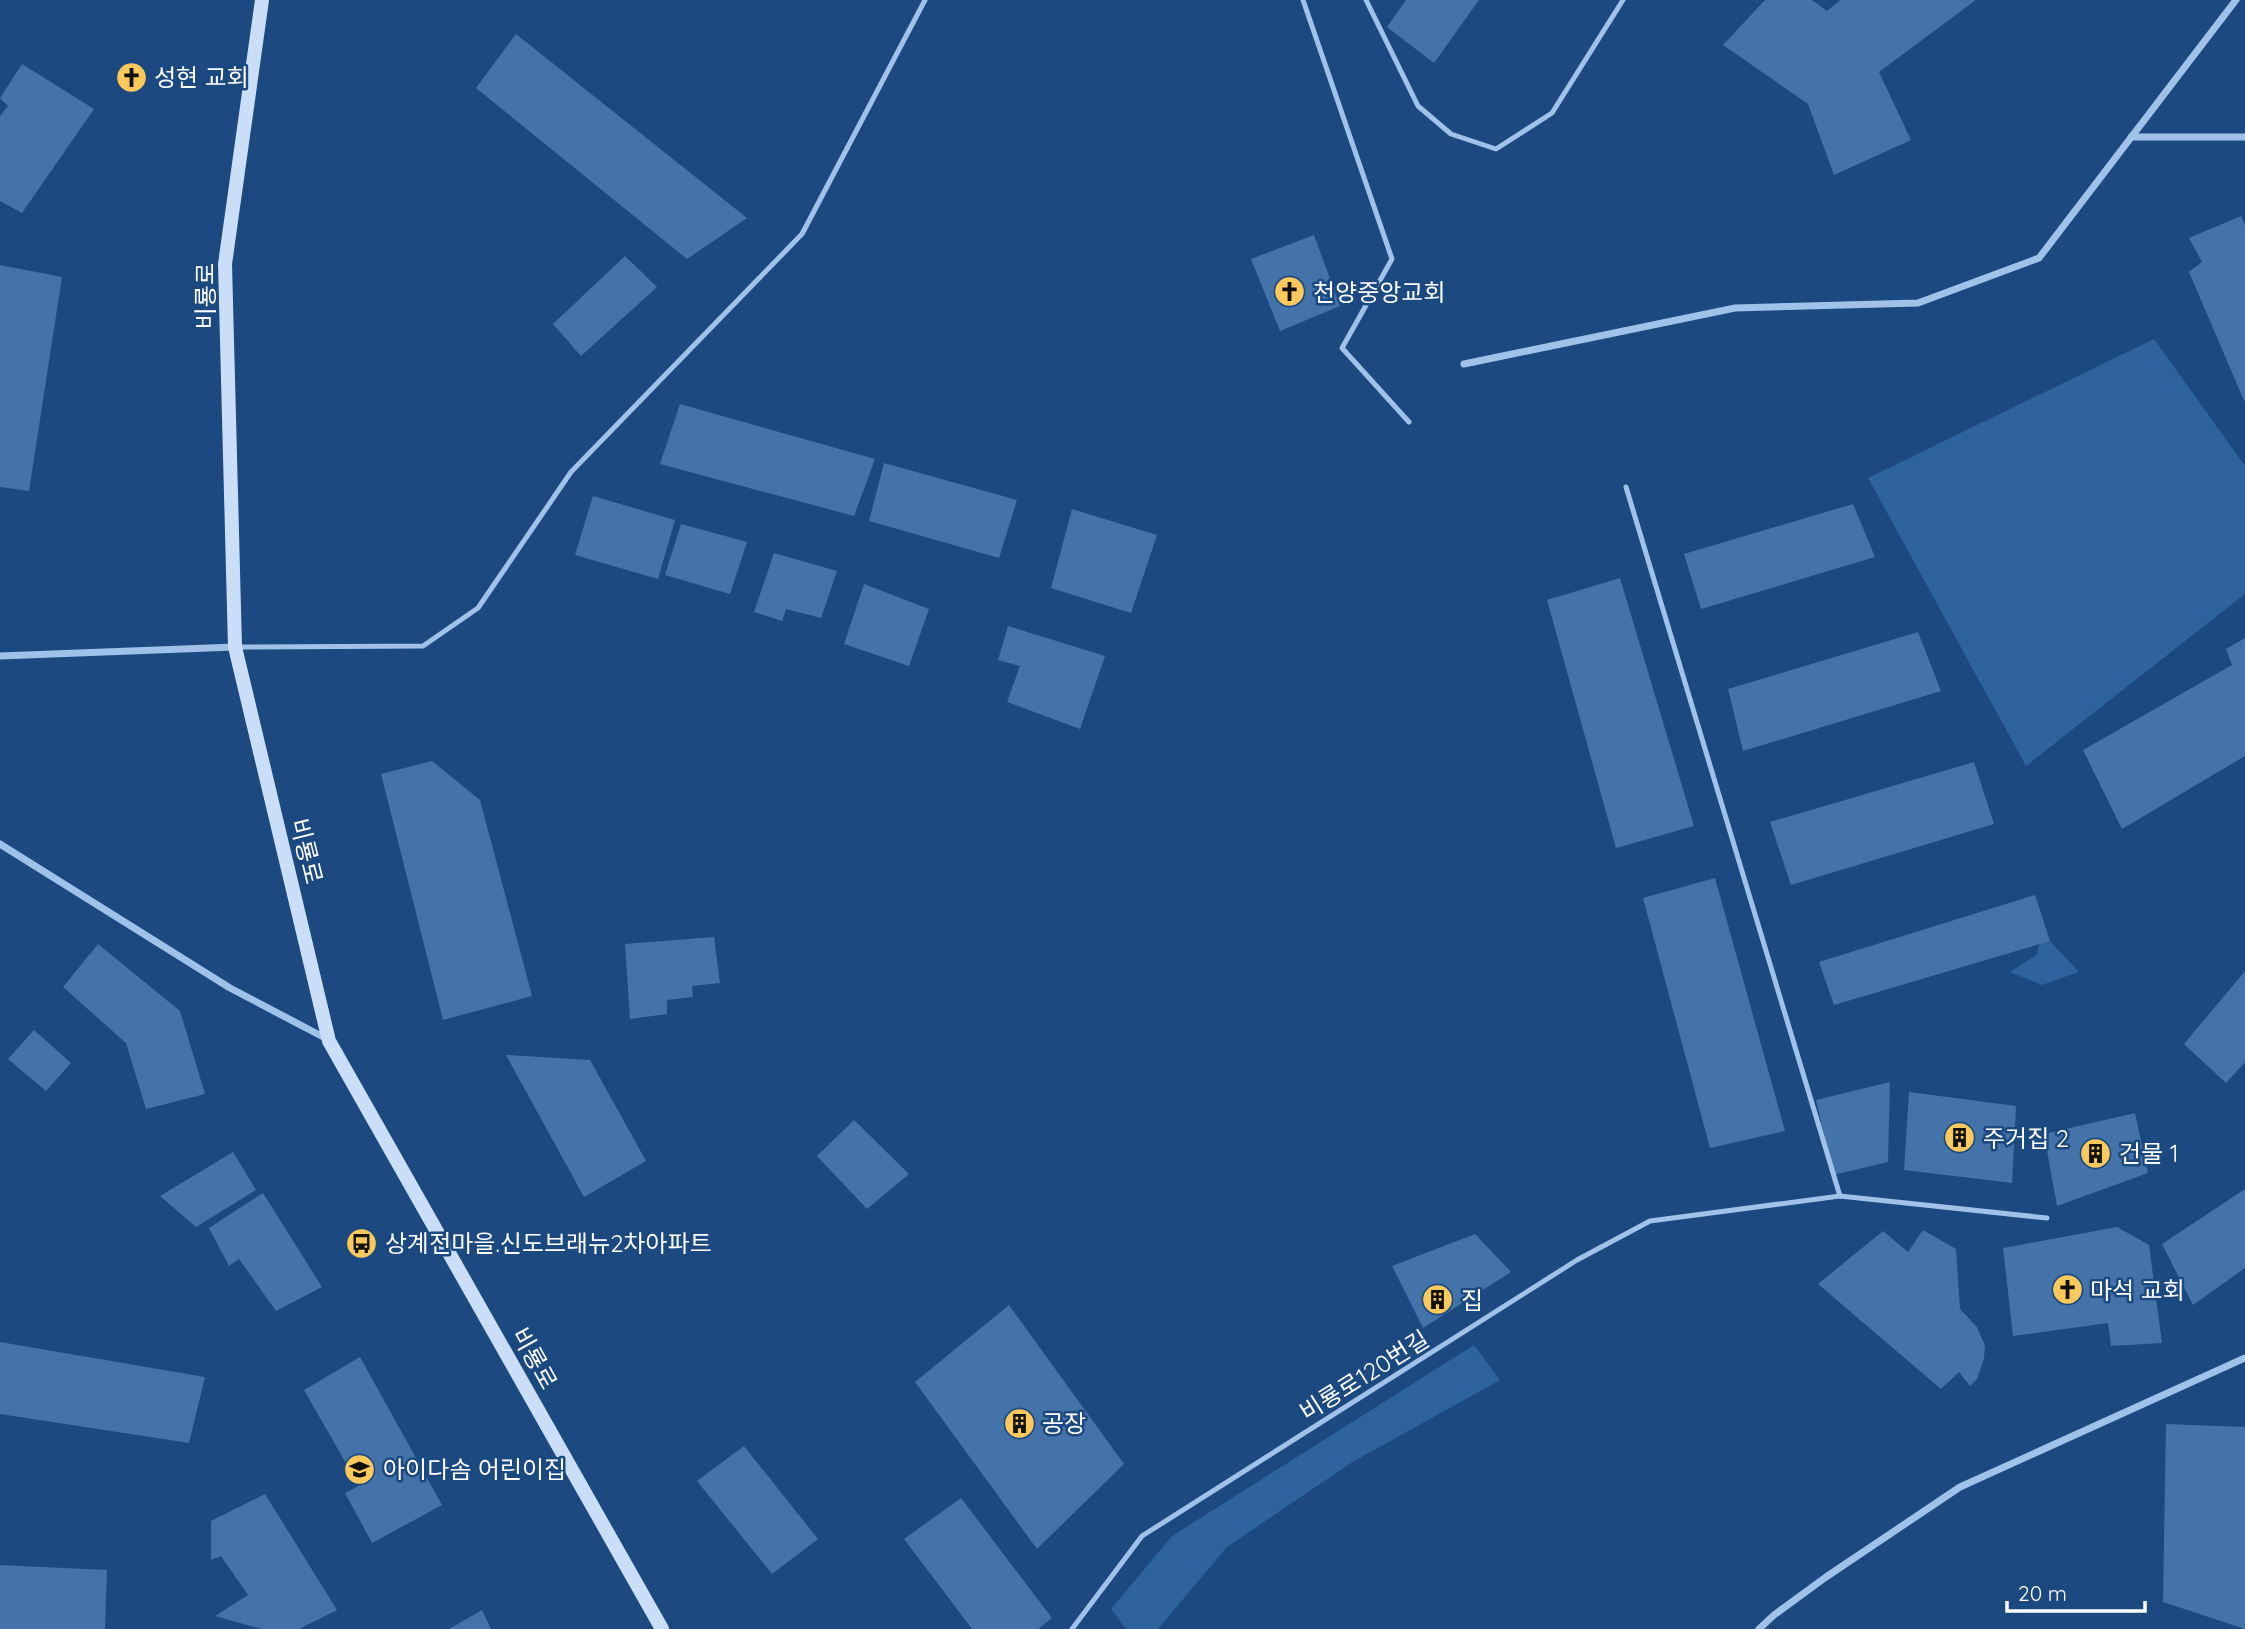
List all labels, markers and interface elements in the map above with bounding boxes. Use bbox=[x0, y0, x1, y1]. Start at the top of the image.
church icon: 성현 교회 bbox=[114, 60, 148, 94]
place label: 성현 교회 bbox=[154, 62, 249, 92]
street label: 비룡로 bbox=[190, 263, 220, 329]
church icon: 천양중앙교회 bbox=[1273, 275, 1307, 309]
place label: 천양중앙교회 bbox=[1313, 277, 1445, 307]
street label: 비룡로 bbox=[284, 815, 330, 887]
building icon: 주거집 2 bbox=[1943, 1121, 1977, 1155]
place label: 주거집 2 bbox=[1983, 1123, 2069, 1153]
building icon: 건물 1 bbox=[2079, 1136, 2113, 1170]
place label: 건물 1 bbox=[2119, 1138, 2179, 1168]
bus stop icon: 상계전마을.신도브래뉴2차아파트 bbox=[345, 1226, 379, 1260]
place label: 상계전마을.신도브래뉴2차아파트 bbox=[385, 1228, 712, 1258]
church icon: 마석 교회 bbox=[2050, 1273, 2084, 1307]
place label: 마석 교회 bbox=[2090, 1275, 2185, 1305]
building icon: 집 bbox=[1421, 1283, 1455, 1317]
place label: 집 bbox=[1461, 1285, 1483, 1315]
street label: 비룡로 bbox=[506, 1322, 564, 1394]
street label: 비룡로120번길 bbox=[1294, 1323, 1434, 1427]
building icon: 공장 bbox=[1002, 1406, 1036, 1440]
place label: 공장 bbox=[1042, 1408, 1086, 1438]
school or university icon: 아이다솜 어린이집 bbox=[343, 1452, 377, 1486]
place label: 아이다솜 어린이집 bbox=[383, 1454, 566, 1484]
scale bar bbox=[2007, 1570, 2145, 1614]
text: 20 m bbox=[2018, 1580, 2067, 1606]

